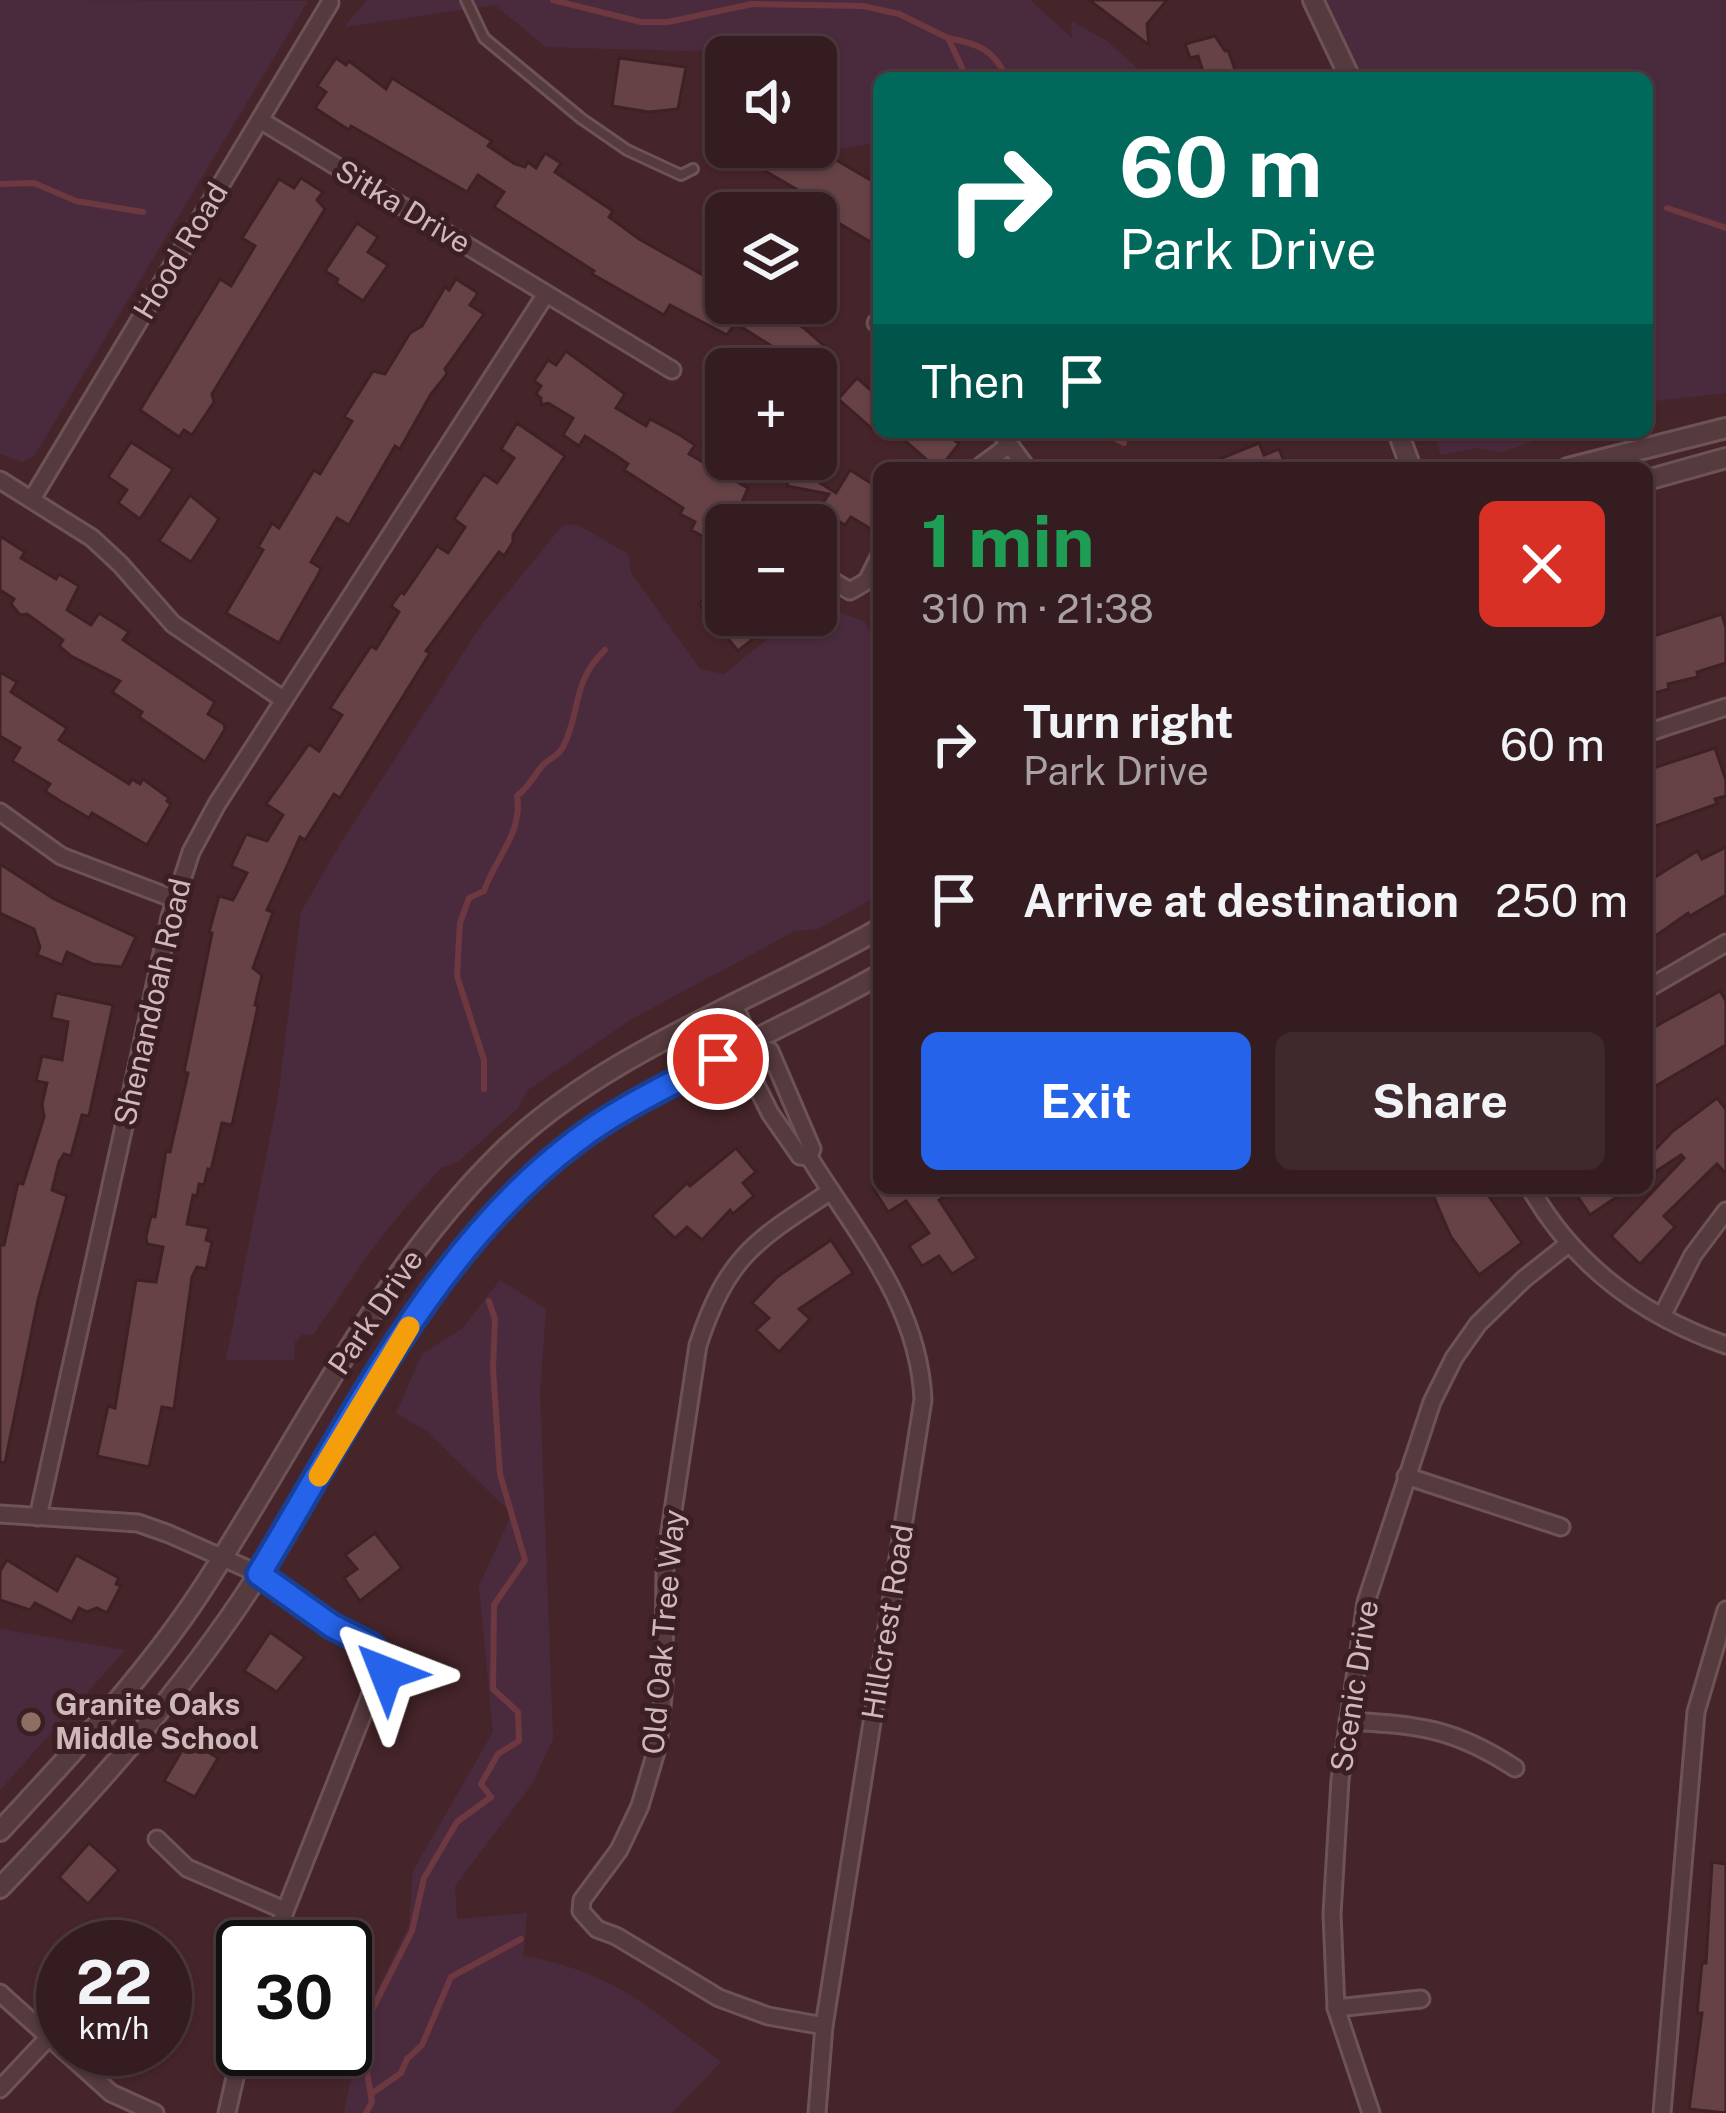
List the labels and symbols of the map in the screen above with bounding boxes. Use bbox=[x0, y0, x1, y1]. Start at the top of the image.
street label: Sitka Drive bbox=[329, 152, 478, 261]
street label: Hood Road bbox=[125, 176, 235, 325]
street label: Shenandoah Road bbox=[106, 875, 198, 1129]
pin bbox=[667, 1008, 769, 1110]
street label: Park Drive bbox=[320, 1242, 430, 1381]
street label: Old Oak Tree Way bbox=[634, 1508, 692, 1756]
street label: Hillcrest Road bbox=[854, 1522, 920, 1722]
street label: Scenic Drive bbox=[1323, 1597, 1385, 1774]
position arrow bbox=[323, 1610, 449, 1736]
place label: Granite Oaks Middle School bbox=[55, 1686, 259, 1756]
marker: Granite Oaks Middle School bbox=[18, 1709, 44, 1735]
speed limit sign: 30 bbox=[216, 1920, 372, 2076]

